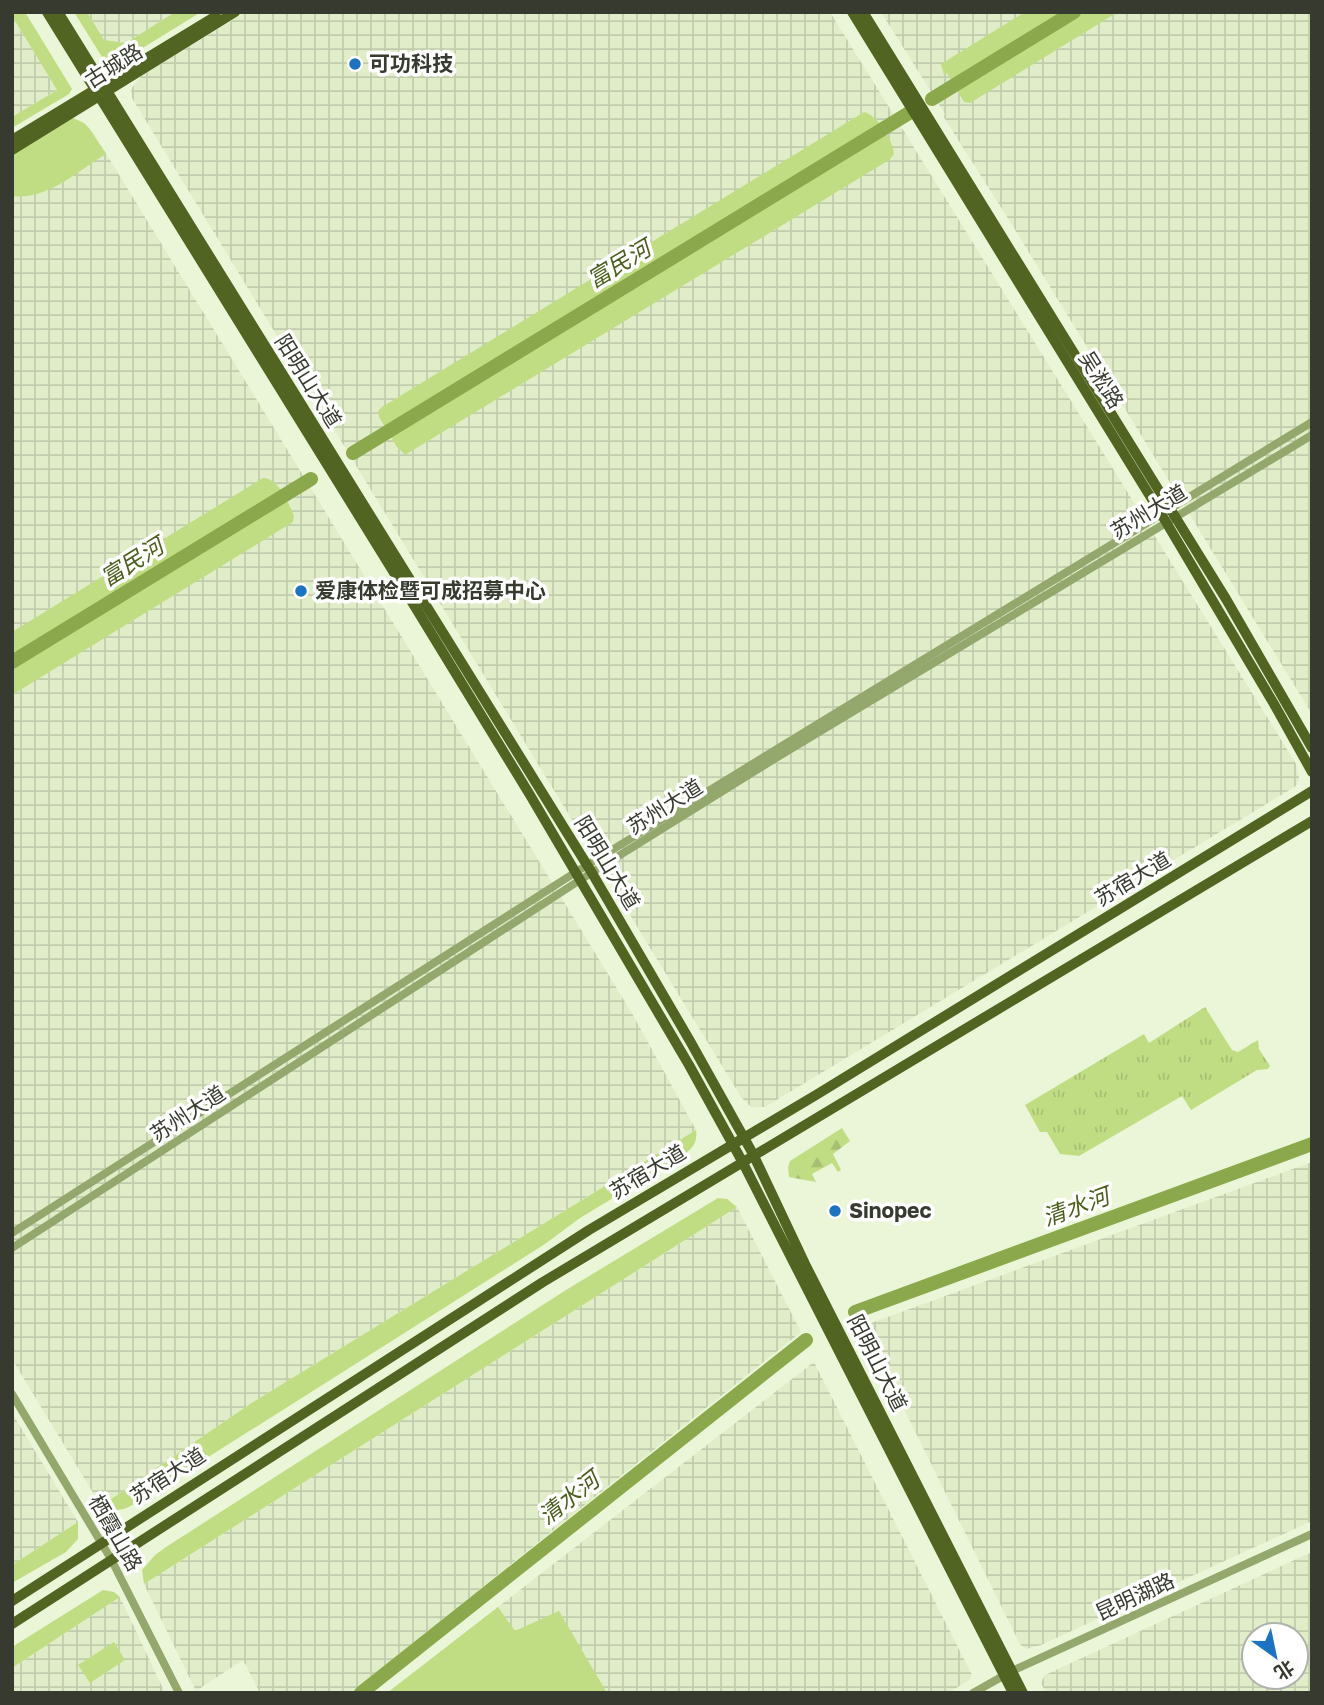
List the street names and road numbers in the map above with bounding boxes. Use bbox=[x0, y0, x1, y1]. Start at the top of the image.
street label: 古城路 bbox=[80, 37, 147, 93]
street label: 阳明山大道 bbox=[270, 329, 348, 432]
street label: 吴淞路 bbox=[1074, 346, 1130, 413]
street label: 苏州大道 bbox=[1106, 478, 1191, 544]
street label: 苏州大道 bbox=[622, 773, 707, 839]
street label: 阳明山大道 bbox=[570, 811, 646, 914]
street label: 苏宿大道 bbox=[1090, 845, 1175, 911]
street label: 苏州大道 bbox=[145, 1079, 230, 1147]
street label: 苏宿大道 bbox=[605, 1138, 690, 1204]
street label: 阳明山大道 bbox=[842, 1310, 913, 1415]
street label: 苏宿大道 bbox=[125, 1441, 210, 1509]
street label: 栖霞山路 bbox=[84, 1490, 148, 1575]
street label: 昆明湖路 bbox=[1091, 1567, 1178, 1626]

